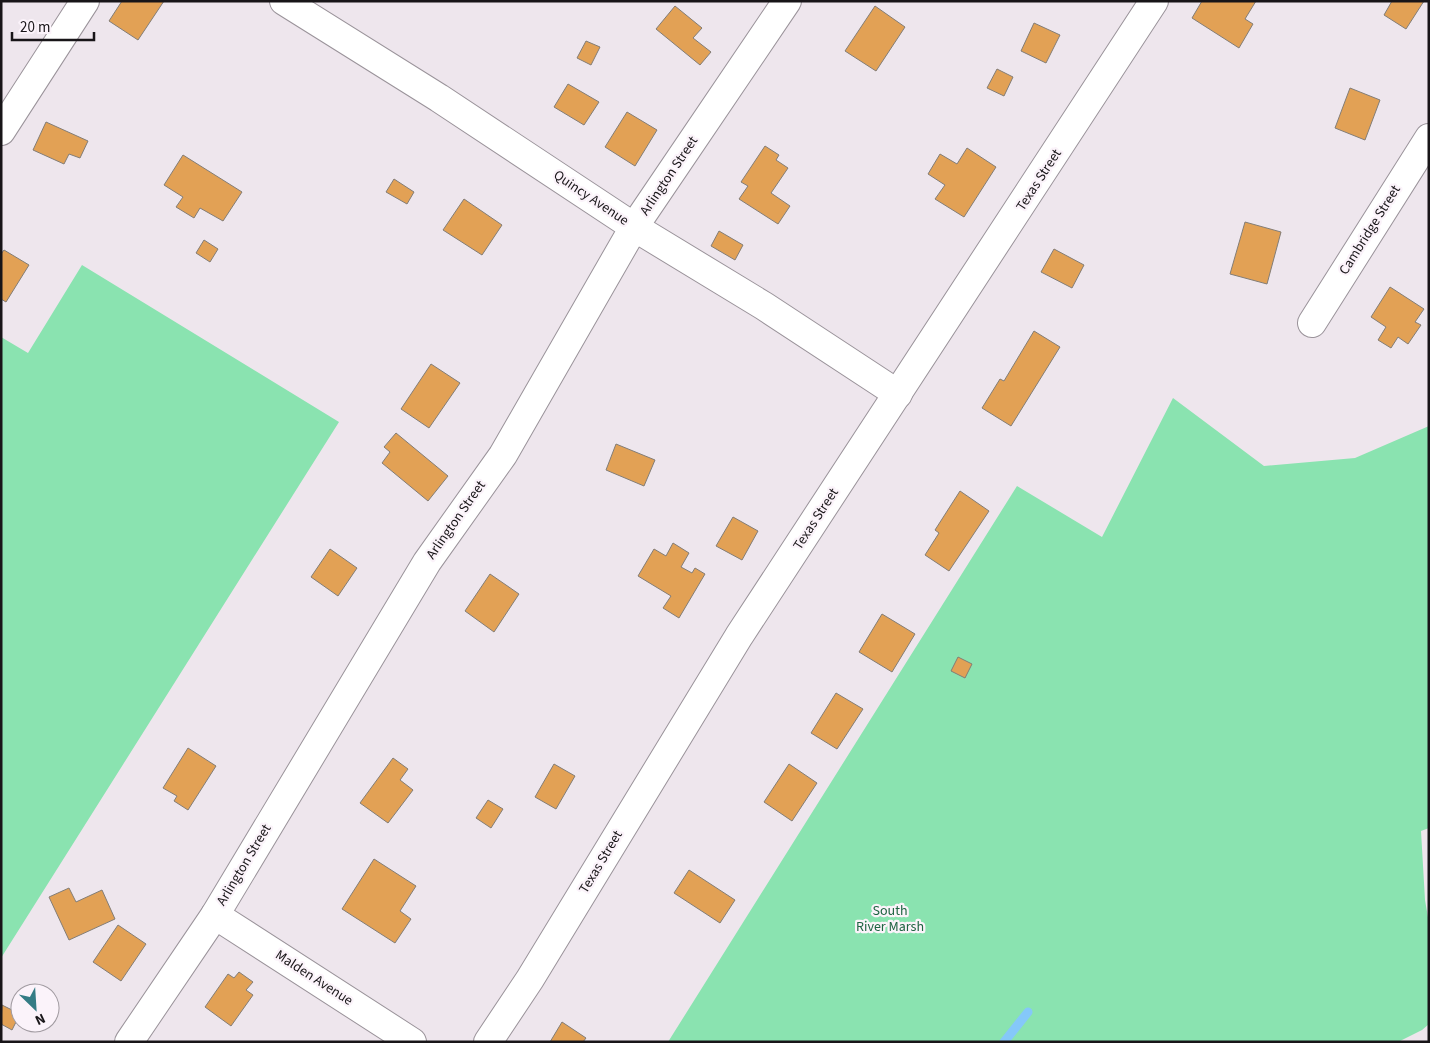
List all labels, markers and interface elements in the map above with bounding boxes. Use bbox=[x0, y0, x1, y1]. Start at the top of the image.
scale bar bbox=[12, 10, 95, 42]
text: 20 m bbox=[20, 17, 50, 38]
street label: Arlington Street bbox=[635, 132, 703, 220]
street label: Texas Street bbox=[1011, 145, 1067, 215]
street label: Quincy Avenue bbox=[549, 165, 633, 231]
street label: Cambridge Street bbox=[1334, 181, 1406, 279]
street label: Arlington Street bbox=[421, 476, 491, 563]
street label: Texas Street bbox=[788, 484, 844, 554]
street label: Arlington Street bbox=[212, 820, 276, 910]
street label: Texas Street bbox=[574, 826, 628, 897]
park label: South River Marsh bbox=[856, 901, 924, 937]
street label: Malden Avenue bbox=[271, 945, 357, 1011]
north arrow bbox=[10, 983, 60, 1033]
text: N bbox=[32, 1008, 49, 1030]

